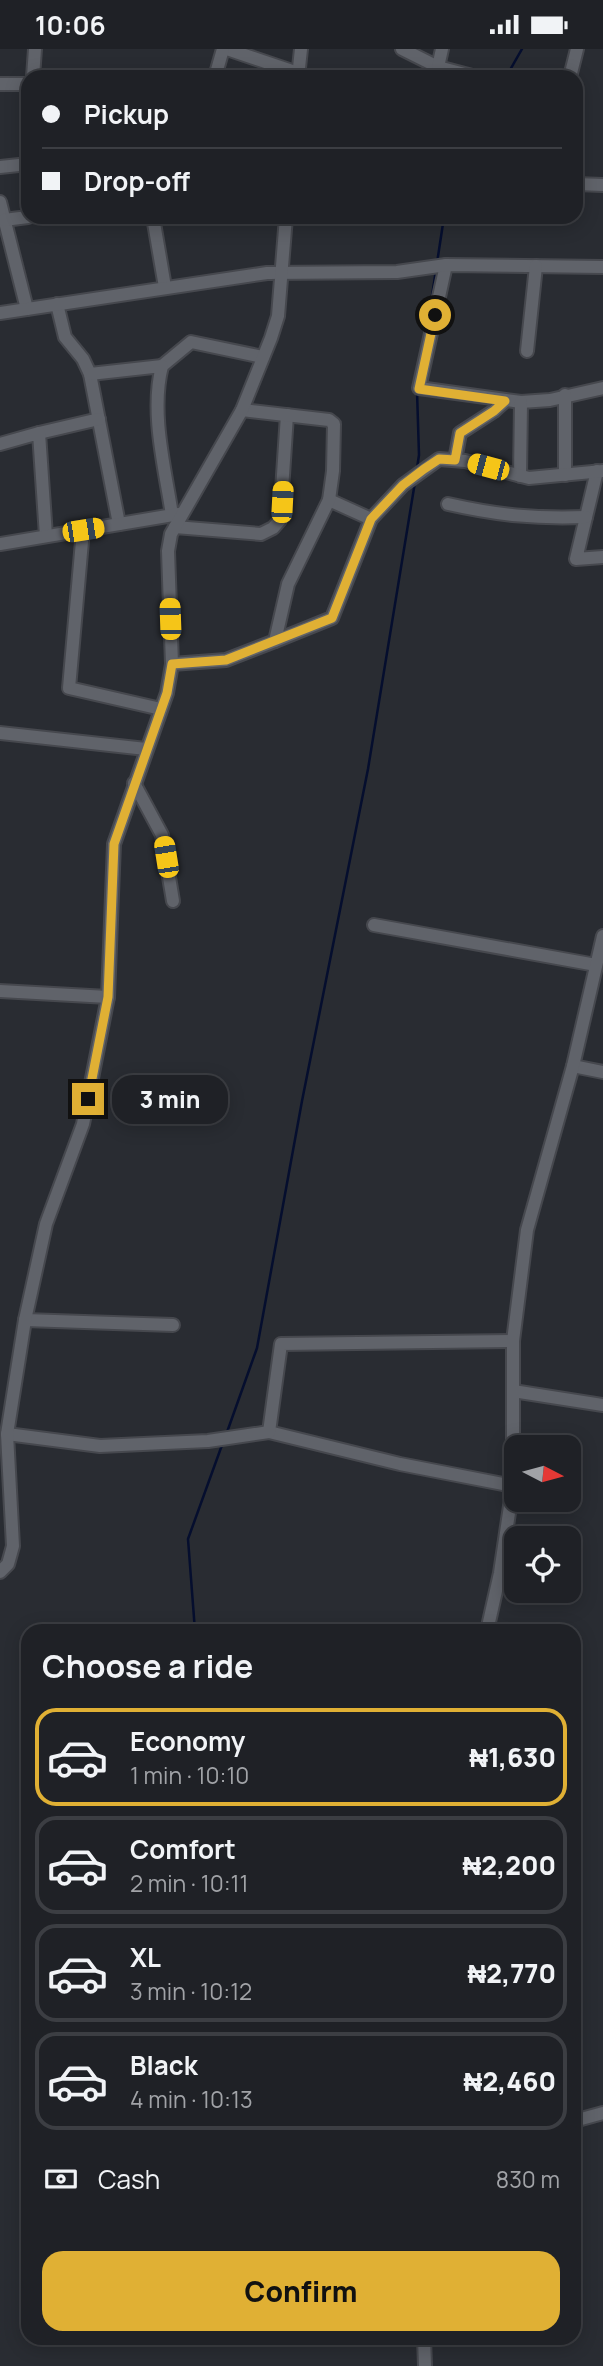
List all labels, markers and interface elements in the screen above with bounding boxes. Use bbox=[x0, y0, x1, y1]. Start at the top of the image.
text: 10:06 bbox=[35, 7, 106, 43]
text: Pickup bbox=[84, 96, 169, 132]
text: Drop-off bbox=[84, 163, 190, 199]
route start bbox=[419, 299, 451, 331]
car bbox=[465, 451, 512, 483]
car bbox=[271, 480, 294, 524]
car bbox=[61, 516, 106, 544]
car bbox=[159, 598, 182, 640]
car bbox=[153, 835, 180, 879]
callout: 3 min bbox=[112, 1075, 228, 1123]
route end bbox=[72, 1083, 104, 1115]
text: 3 min bbox=[140, 1083, 200, 1115]
north arrow bbox=[504, 1435, 581, 1512]
map controls bbox=[504, 1435, 581, 1603]
button: locate bbox=[504, 1526, 581, 1603]
text: Choose a ride bbox=[42, 1644, 253, 1688]
text: Economy bbox=[130, 1723, 245, 1759]
icon: car bbox=[46, 1726, 109, 1789]
text: ₦1,630 bbox=[469, 1739, 556, 1775]
text: 1 min · 10:10 bbox=[130, 1759, 249, 1791]
text: Comfort bbox=[130, 1831, 236, 1867]
icon: car bbox=[46, 1834, 109, 1897]
text: ₦2,200 bbox=[463, 1847, 556, 1883]
text: 2 min · 10:11 bbox=[130, 1867, 248, 1899]
text: XL bbox=[130, 1939, 161, 1975]
icon: car bbox=[46, 1942, 109, 2005]
text: ₦2,770 bbox=[467, 1955, 556, 1991]
text: 3 min · 10:12 bbox=[130, 1975, 252, 2007]
text: Black bbox=[130, 2047, 198, 2083]
icon: car bbox=[46, 2050, 109, 2113]
text: ₦2,460 bbox=[464, 2063, 556, 2099]
text: 4 min · 10:13 bbox=[130, 2083, 253, 2115]
icon: cash bbox=[42, 2160, 80, 2198]
text: Cash bbox=[98, 2161, 160, 2197]
text: 830 m bbox=[496, 2163, 560, 2195]
button: Confirm bbox=[42, 2251, 560, 2331]

